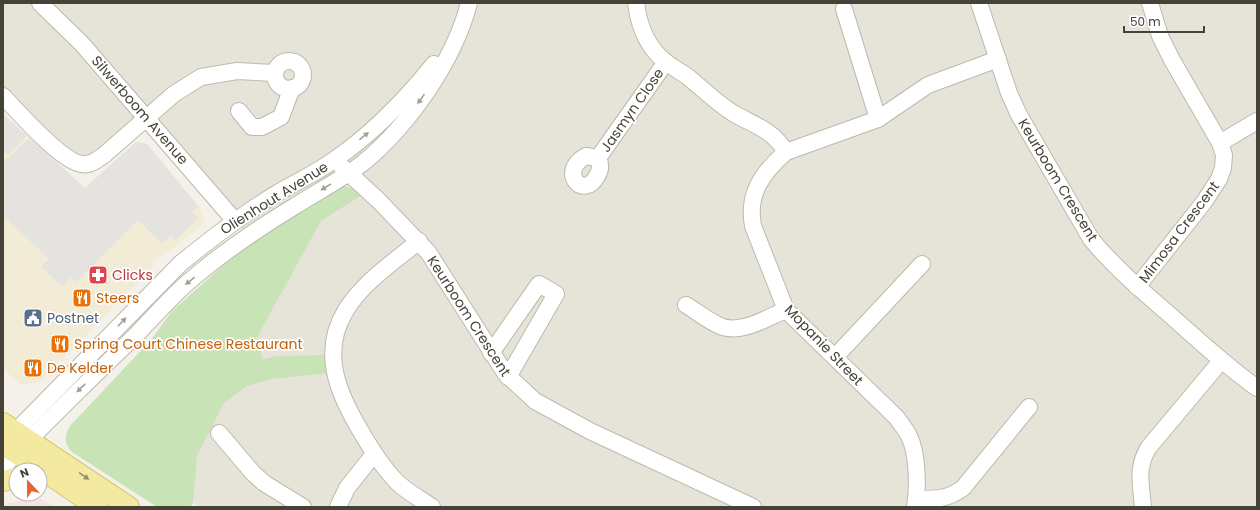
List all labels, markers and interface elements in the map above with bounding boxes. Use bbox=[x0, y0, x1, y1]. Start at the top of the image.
scale bar bbox=[1124, 8, 1204, 34]
text: 50 m bbox=[1130, 13, 1161, 30]
street label: Silwerboom Avenue bbox=[87, 51, 193, 169]
street label: Jasmyn Close bbox=[596, 64, 669, 156]
one-way arrow bbox=[417, 94, 425, 104]
street label: Keurboom Crescent bbox=[1013, 115, 1103, 245]
one-way arrow bbox=[359, 132, 370, 141]
street label: Olienhout Avenue bbox=[216, 157, 332, 239]
street label: Mimosa Crescent bbox=[1134, 177, 1224, 287]
one-way arrow bbox=[320, 183, 332, 190]
street label: Keurboom Crescent bbox=[422, 252, 516, 380]
pharmacy icon: Clicks bbox=[87, 264, 109, 286]
place label: Clicks bbox=[112, 265, 153, 285]
one-way arrow bbox=[185, 276, 195, 285]
restaurant icon: Steers bbox=[71, 287, 93, 309]
place label: Steers bbox=[96, 288, 139, 308]
street label: Mopanie Street bbox=[780, 300, 868, 390]
public building icon: Postnet bbox=[22, 307, 44, 329]
place label: Postnet bbox=[47, 308, 99, 328]
one-way arrow bbox=[117, 317, 127, 327]
restaurant icon: Spring Court Chinese Restaurant bbox=[49, 333, 71, 355]
place label: Spring Court Chinese Restaurant bbox=[74, 334, 303, 354]
restaurant icon: De Kelder bbox=[22, 357, 44, 379]
place label: De Kelder bbox=[47, 358, 113, 378]
one-way arrow bbox=[76, 383, 86, 393]
north arrow bbox=[8, 462, 48, 502]
text: N bbox=[17, 464, 31, 482]
one-way arrow bbox=[79, 472, 90, 480]

